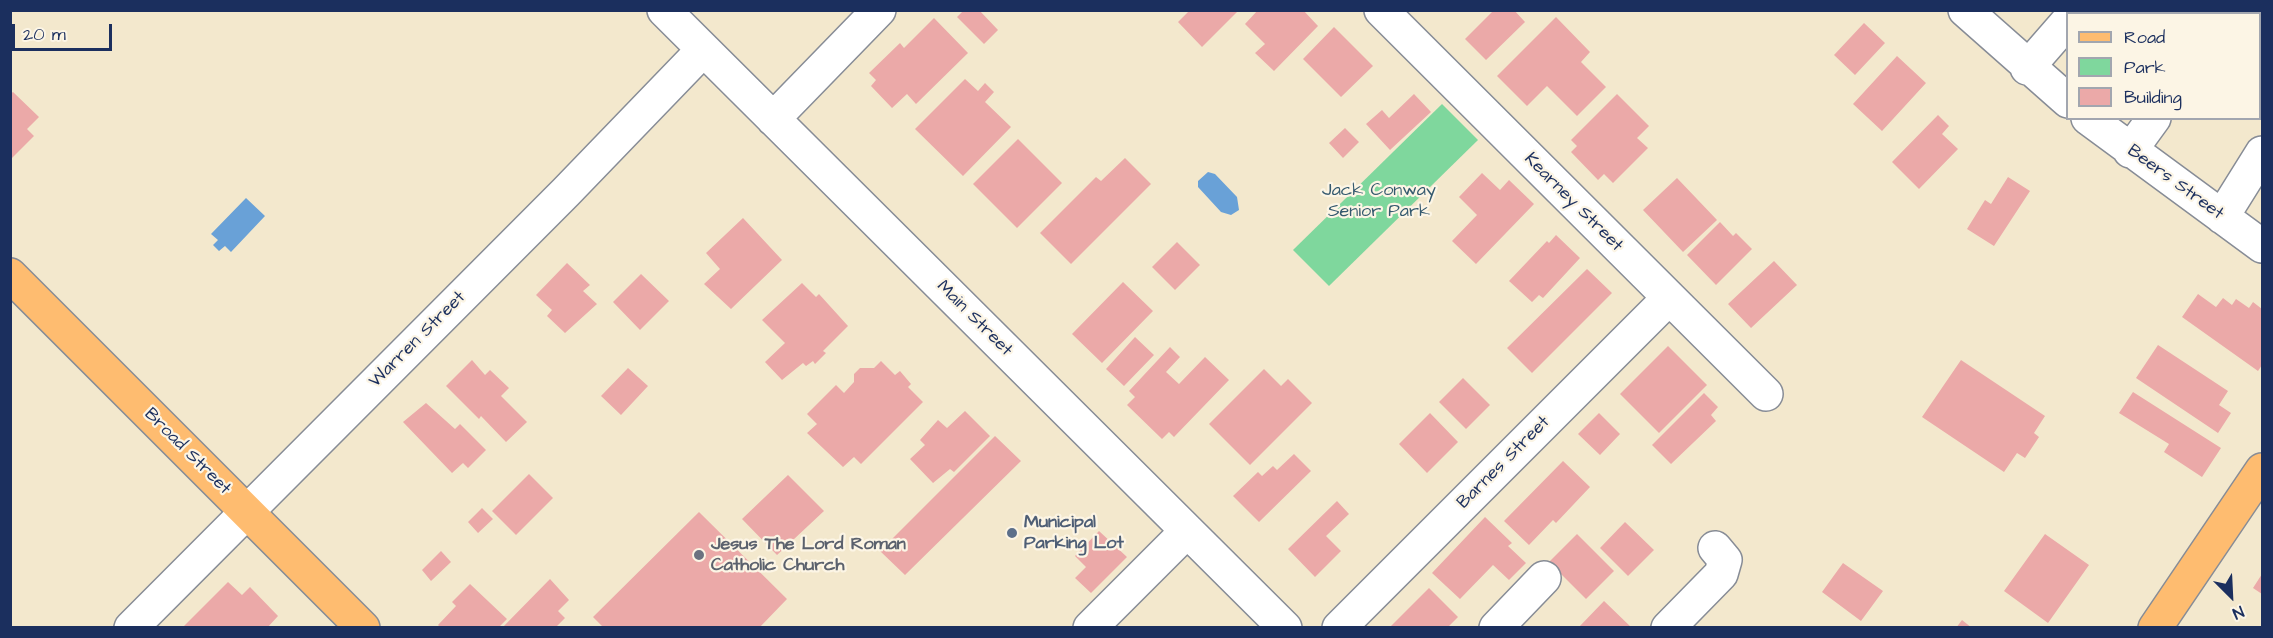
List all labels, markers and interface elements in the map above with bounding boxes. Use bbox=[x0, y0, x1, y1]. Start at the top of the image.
scale bar bbox=[15, 12, 116, 50]
legend bbox=[2066, 12, 2261, 120]
text: 20 m bbox=[23, 22, 66, 47]
text: Road bbox=[2124, 25, 2165, 50]
text: Park bbox=[2124, 55, 2166, 80]
text: Building bbox=[2124, 85, 2182, 110]
street label: Beers Street bbox=[2123, 141, 2227, 225]
street label: Kearney Street bbox=[1519, 149, 1627, 257]
park label: Jack Conway Senior Park bbox=[1322, 180, 1436, 222]
street label: Main Street bbox=[932, 277, 1016, 361]
street label: Warren Street bbox=[365, 287, 471, 393]
street label: Broad Street bbox=[139, 404, 235, 500]
street label: Barnes Street bbox=[1453, 412, 1555, 514]
place label: Municipal Parking Lot bbox=[1024, 512, 1124, 554]
marker: Municipal Parking Lot bbox=[1005, 526, 1019, 540]
place label: Jesus The Lord Roman Catholic Church bbox=[711, 534, 906, 576]
marker: Jesus The Lord Roman Catholic Church bbox=[692, 548, 706, 562]
north arrow bbox=[2201, 566, 2261, 626]
text: N bbox=[2229, 600, 2247, 625]

